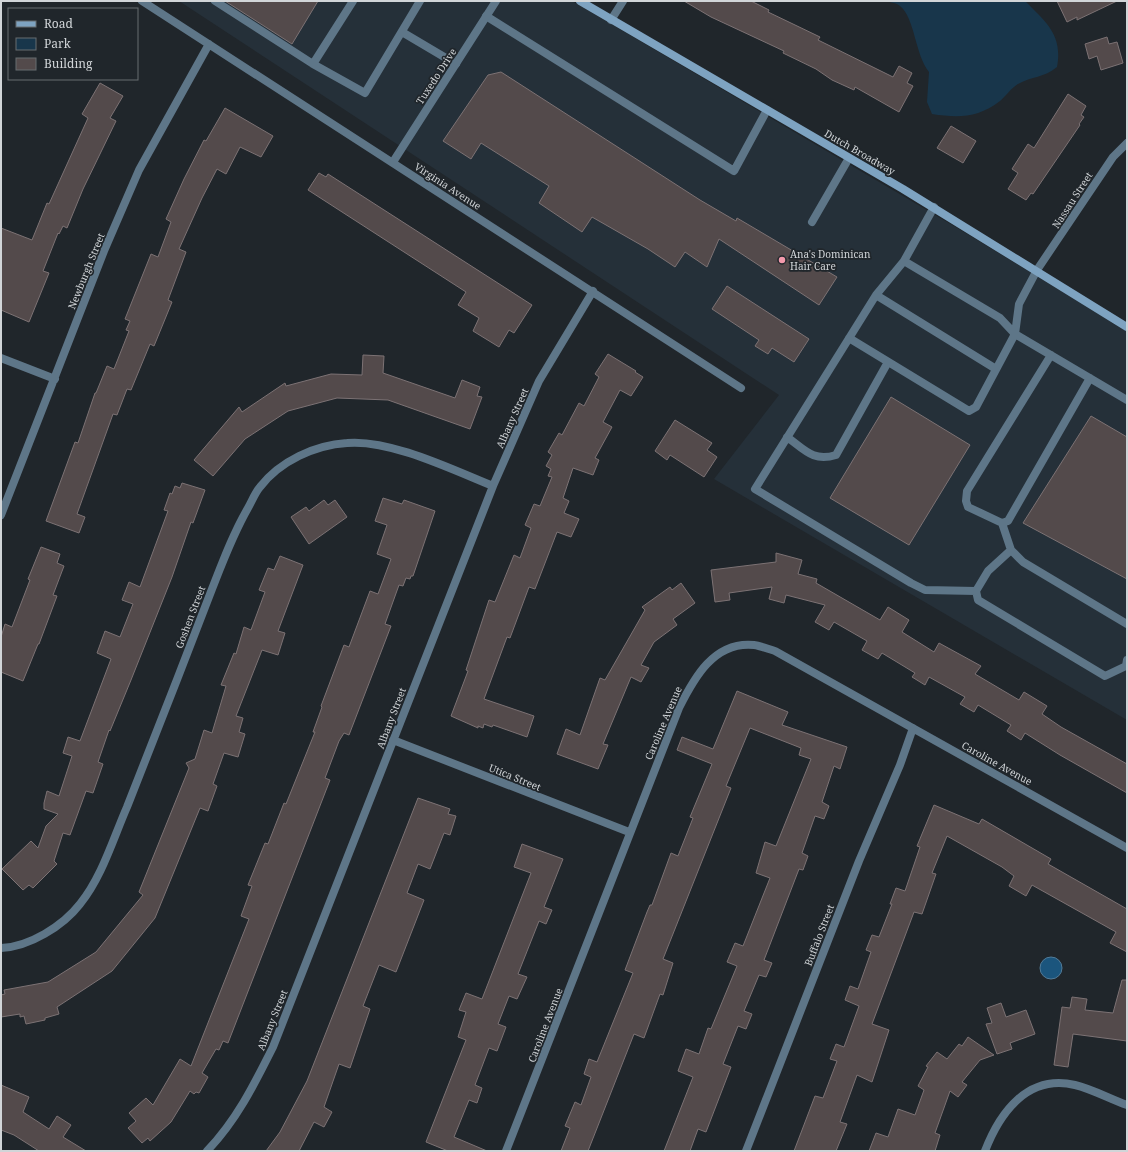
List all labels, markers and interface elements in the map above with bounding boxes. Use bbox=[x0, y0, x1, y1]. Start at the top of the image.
legend bbox=[8, 8, 138, 80]
text: Road bbox=[44, 15, 74, 32]
text: Park bbox=[44, 35, 72, 52]
street label: Tuxedo Drive bbox=[413, 45, 459, 107]
text: Building bbox=[44, 55, 93, 72]
street label: Dutch Broadway bbox=[822, 126, 898, 178]
street label: Virginia Avenue bbox=[412, 159, 484, 213]
street label: Nassau Street bbox=[1048, 169, 1096, 231]
street label: Newburgh Street bbox=[64, 230, 108, 311]
place label: Ana's Dominican Hair Care bbox=[790, 247, 871, 273]
marker: Ana's Dominican Hair Care bbox=[777, 255, 787, 265]
street label: Albany Street bbox=[493, 385, 532, 450]
street label: Goshen Street bbox=[172, 583, 209, 650]
street label: Caroline Avenue bbox=[641, 684, 685, 762]
street label: Albany Street bbox=[373, 685, 409, 751]
street label: Caroline Avenue bbox=[959, 738, 1035, 788]
street label: Utica Street bbox=[487, 760, 544, 794]
street label: Buffalo Street bbox=[801, 902, 837, 968]
street label: Caroline Avenue bbox=[524, 986, 566, 1064]
street label: Albany Street bbox=[253, 987, 291, 1052]

